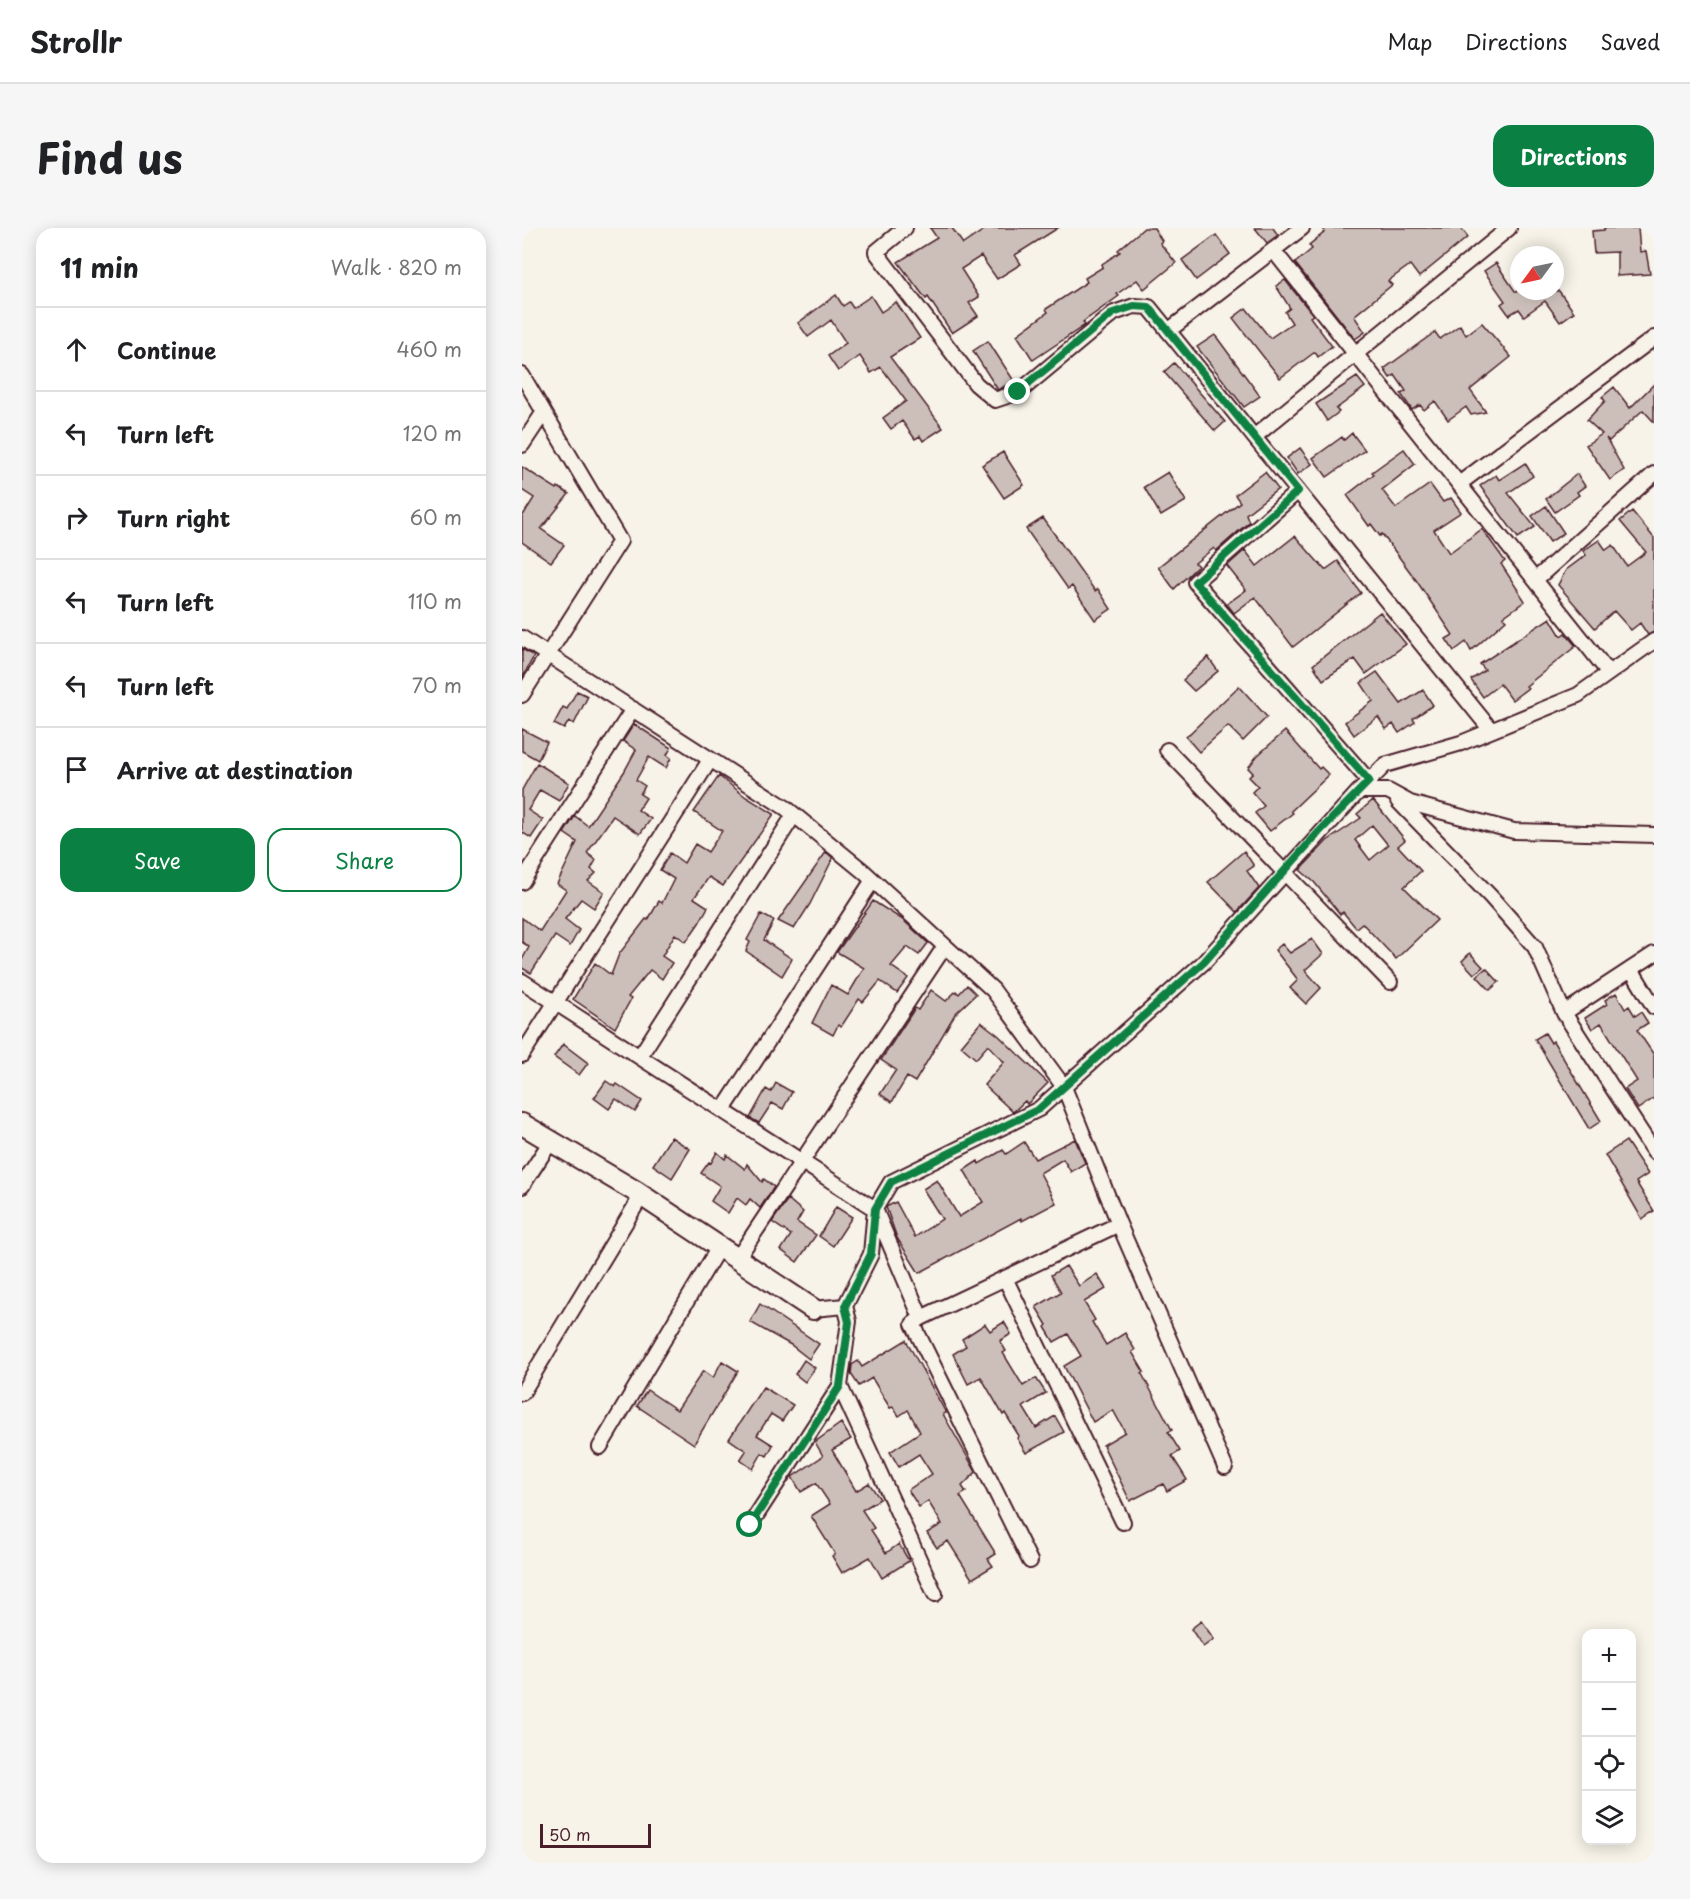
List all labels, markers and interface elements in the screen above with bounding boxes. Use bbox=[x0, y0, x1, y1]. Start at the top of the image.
text: Strollr bbox=[30, 20, 122, 63]
text: Map bbox=[1387, 25, 1432, 57]
text: Directions bbox=[1465, 25, 1567, 57]
text: Saved bbox=[1600, 25, 1660, 57]
text: Find us bbox=[36, 125, 183, 188]
button: Directions bbox=[1493, 125, 1654, 187]
north arrow bbox=[1510, 246, 1564, 300]
text: 11 min bbox=[60, 248, 139, 287]
text: Walk · 820 m bbox=[331, 252, 462, 282]
icon: ahead bbox=[60, 333, 93, 366]
text: Continue bbox=[117, 333, 216, 366]
text: 460 m bbox=[396, 334, 462, 364]
route end bbox=[1004, 378, 1030, 404]
icon: left bbox=[60, 417, 93, 450]
text: Turn left bbox=[117, 417, 214, 450]
text: 120 m bbox=[403, 418, 462, 448]
icon: right bbox=[60, 501, 93, 534]
text: Turn right bbox=[117, 501, 230, 534]
text: 60 m bbox=[410, 502, 462, 532]
icon: left bbox=[60, 585, 93, 618]
text: Turn left bbox=[117, 585, 214, 618]
text: 110 m bbox=[408, 586, 462, 616]
icon: left bbox=[60, 669, 93, 702]
text: Turn left bbox=[117, 669, 214, 702]
text: 70 m bbox=[412, 670, 462, 700]
icon: arrive bbox=[60, 753, 93, 786]
text: Arrive at destination bbox=[117, 753, 353, 786]
button: Save bbox=[60, 828, 255, 892]
button: Share bbox=[267, 828, 462, 892]
route start bbox=[736, 1511, 762, 1537]
map controls bbox=[1582, 1629, 1636, 1845]
button: + bbox=[1582, 1629, 1636, 1683]
button: − bbox=[1582, 1683, 1636, 1737]
button: locate bbox=[1582, 1737, 1636, 1791]
button: layers bbox=[1582, 1791, 1636, 1845]
scale bar bbox=[540, 1821, 651, 1848]
text: 50 m bbox=[549, 1822, 590, 1846]

